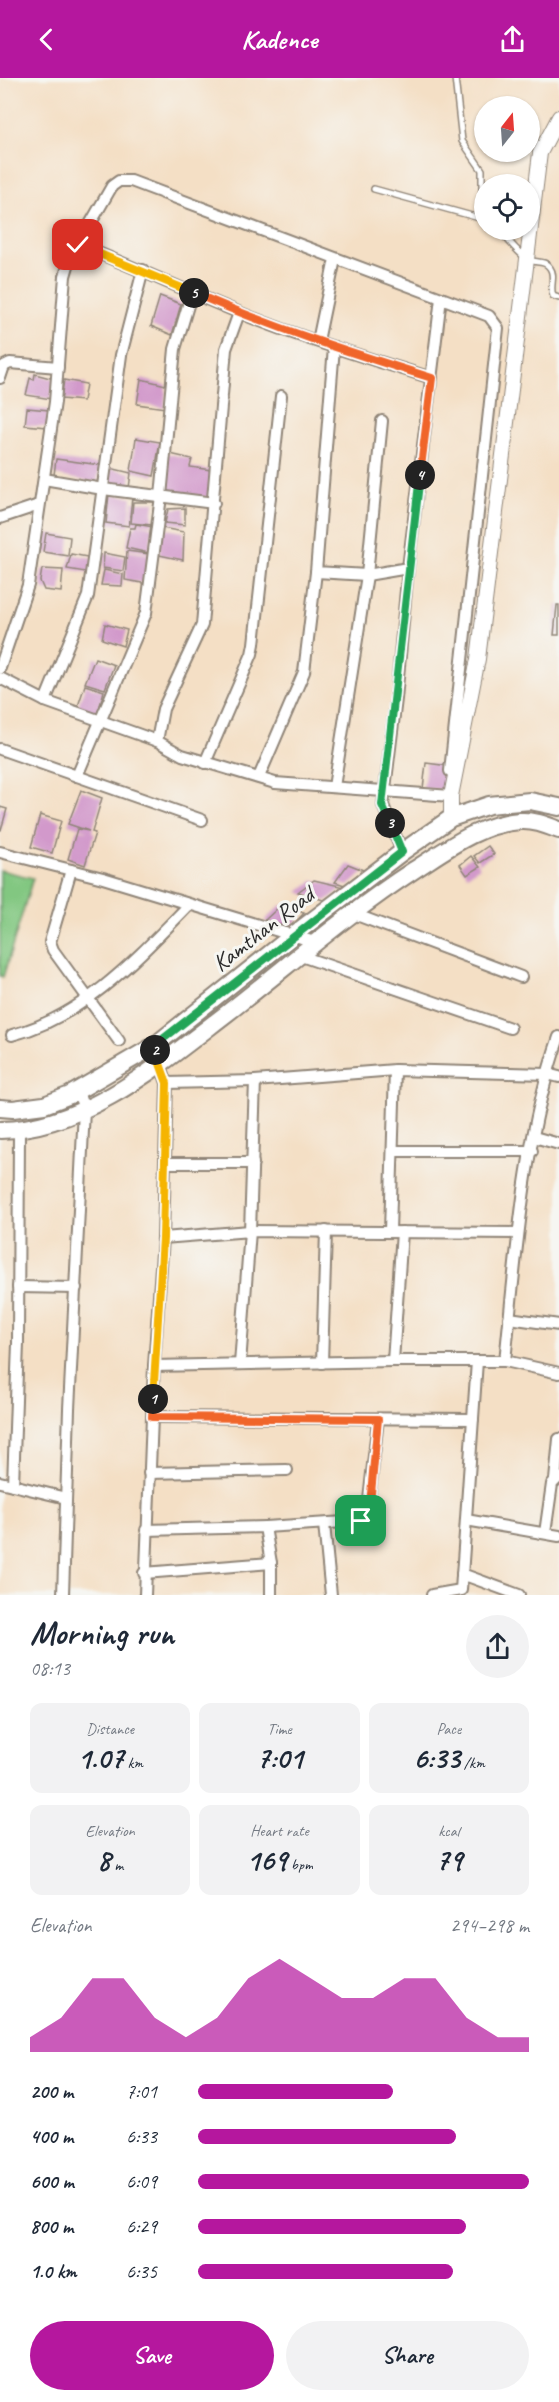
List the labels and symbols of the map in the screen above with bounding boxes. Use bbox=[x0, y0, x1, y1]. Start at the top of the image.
north arrow bbox=[474, 96, 540, 162]
pin bbox=[52, 219, 103, 270]
pin: 5 bbox=[179, 278, 209, 308]
pin: 4 bbox=[405, 460, 435, 490]
pin: 3 bbox=[375, 808, 405, 838]
street label: Kamthan Road bbox=[206, 878, 323, 978]
pin: 2 bbox=[140, 1035, 170, 1065]
pin: 1 bbox=[138, 1384, 168, 1414]
pin bbox=[335, 1495, 386, 1546]

